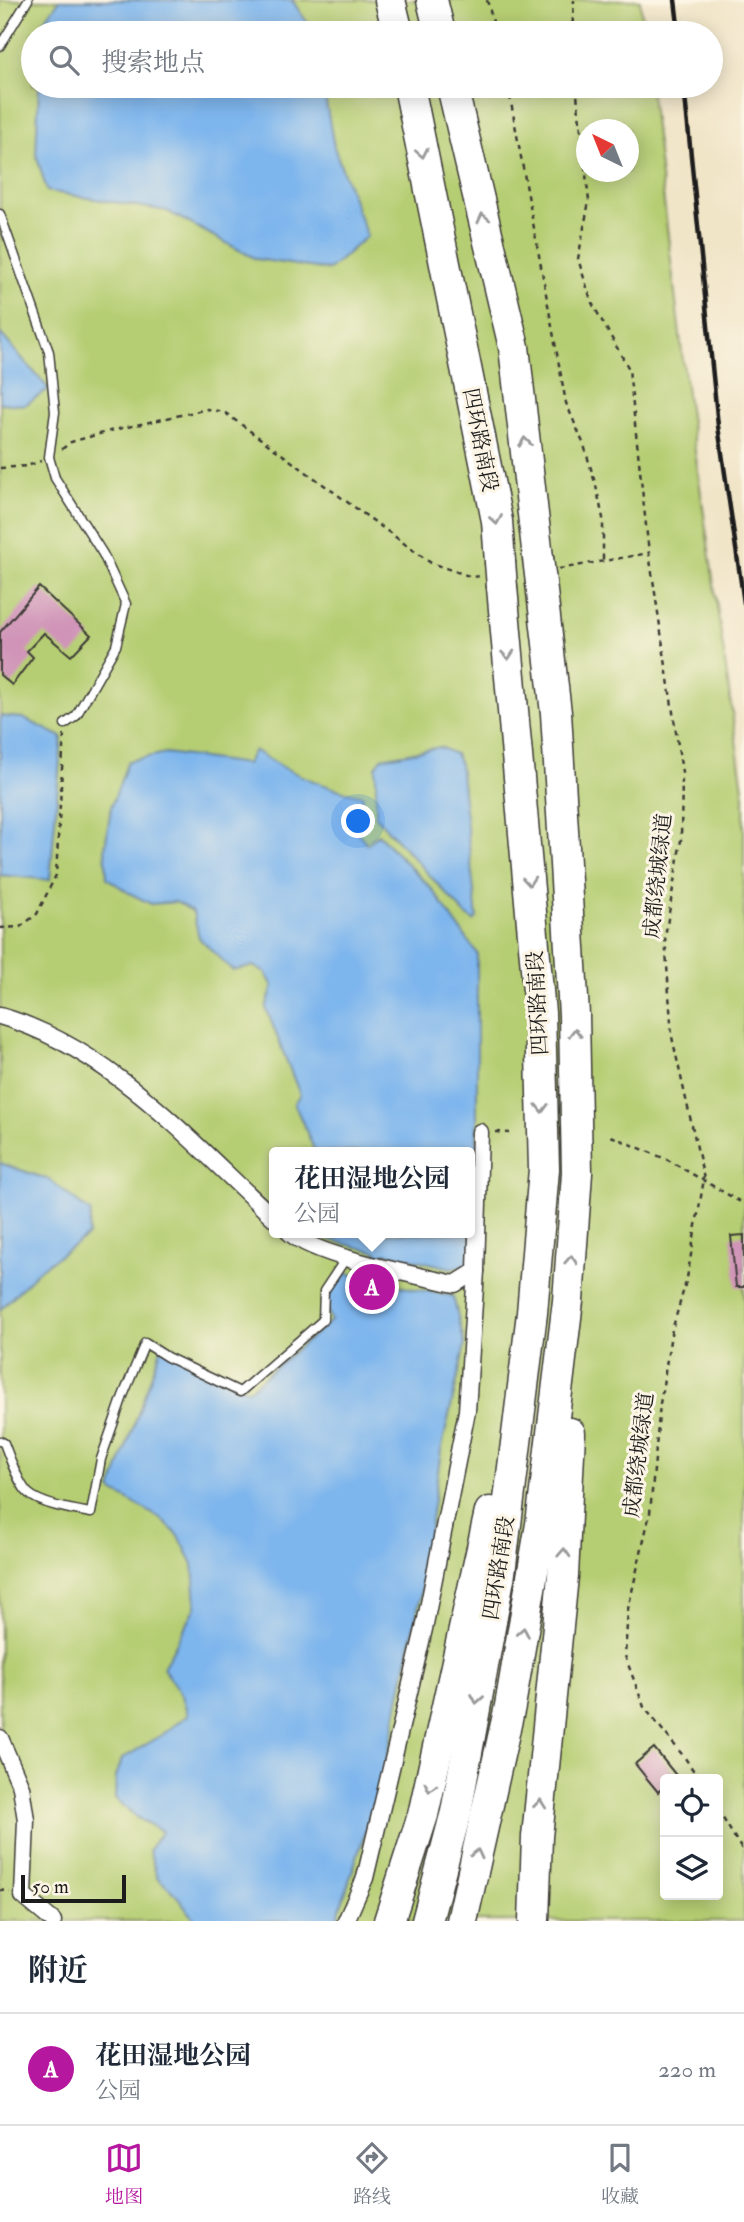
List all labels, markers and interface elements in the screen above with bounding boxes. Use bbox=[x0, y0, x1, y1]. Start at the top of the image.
search box bbox=[21, 21, 723, 98]
icon: search bbox=[45, 41, 83, 79]
text: 搜索地点 bbox=[101, 47, 205, 79]
north arrow bbox=[576, 119, 639, 182]
one-way arrow bbox=[414, 147, 429, 159]
one-way arrow bbox=[477, 212, 492, 224]
street label: 四环路南段 bbox=[457, 386, 503, 494]
one-way arrow bbox=[517, 436, 532, 447]
one-way arrow bbox=[488, 514, 503, 526]
one-way arrow bbox=[501, 649, 516, 661]
your location bbox=[341, 804, 375, 838]
street label: 成都绕城绿道 bbox=[638, 812, 678, 940]
one-way arrow bbox=[521, 876, 536, 887]
street label: 四环路南段 bbox=[522, 950, 554, 1056]
one-way arrow bbox=[567, 1027, 582, 1038]
one-way arrow bbox=[535, 1103, 550, 1114]
popup bbox=[269, 1147, 475, 1238]
text: 花田湿地公园 bbox=[294, 1163, 450, 1195]
text: 公园 bbox=[294, 1199, 340, 1228]
one-way arrow bbox=[563, 1255, 578, 1266]
pin: A bbox=[349, 1261, 395, 1313]
street label: 成都绕城绿道 bbox=[618, 1391, 660, 1519]
street label: 四环路南段 bbox=[477, 1514, 521, 1622]
one-way arrow bbox=[556, 1548, 571, 1559]
one-way arrow bbox=[515, 1626, 530, 1638]
one-way arrow bbox=[470, 1693, 485, 1705]
map controls bbox=[660, 1774, 723, 1900]
button: locate bbox=[660, 1774, 723, 1837]
one-way arrow bbox=[423, 1781, 438, 1793]
one-way arrow bbox=[533, 1798, 548, 1810]
button: layers bbox=[660, 1837, 723, 1900]
one-way arrow bbox=[469, 1848, 483, 1860]
scale bar bbox=[21, 1872, 126, 1904]
text: 50 m bbox=[32, 1875, 69, 1899]
text: 附近 bbox=[28, 1952, 88, 1989]
text: 花田湿地公园 bbox=[95, 2040, 251, 2072]
text: A bbox=[44, 2055, 58, 2084]
text: 220 m bbox=[658, 2055, 716, 2084]
text: 公园 bbox=[95, 2076, 141, 2105]
tab: 地图 bbox=[105, 2139, 143, 2209]
tab: 路线 bbox=[353, 2139, 391, 2209]
tab: 收藏 bbox=[601, 2139, 639, 2209]

